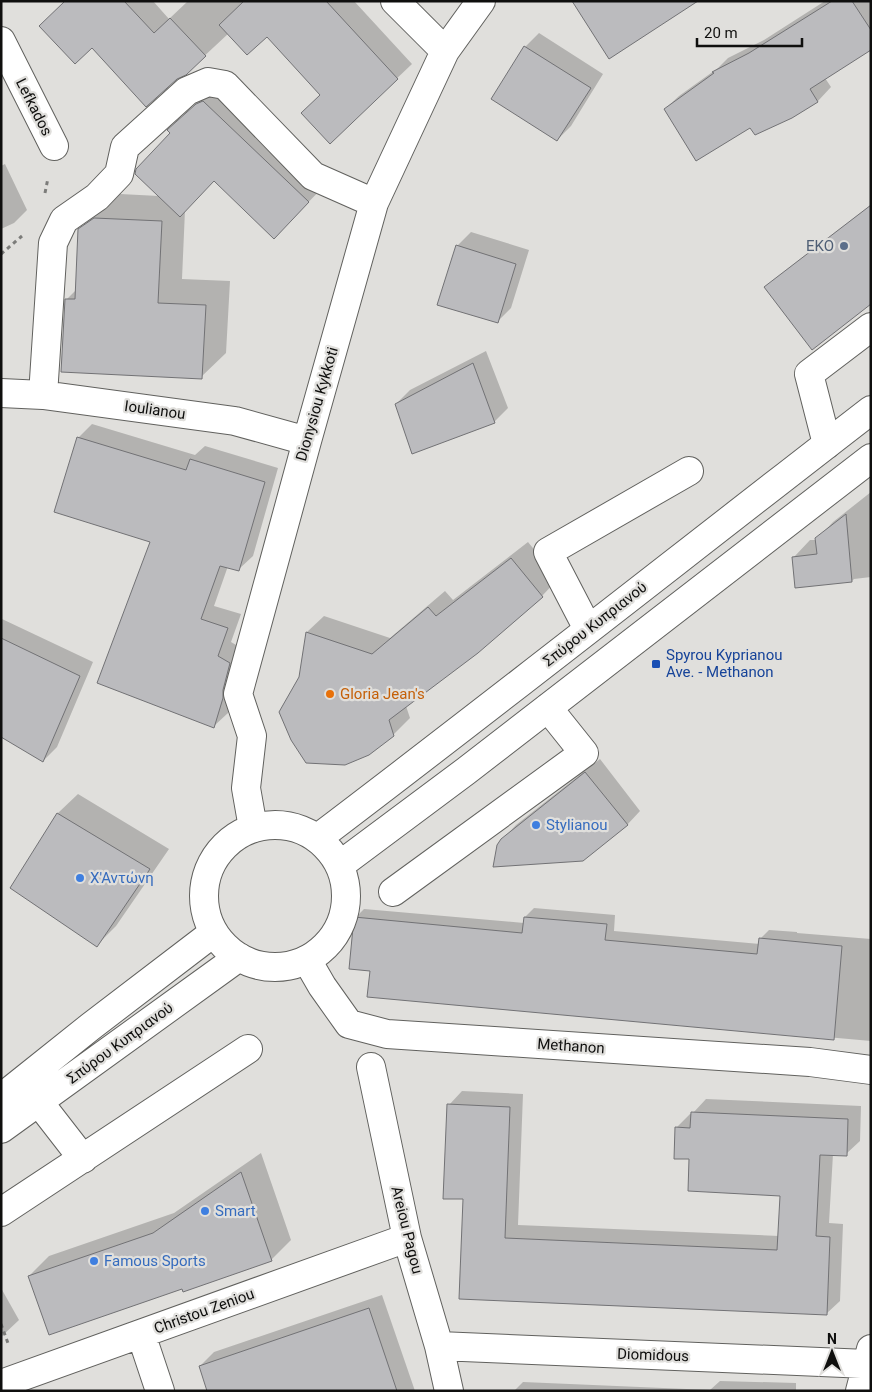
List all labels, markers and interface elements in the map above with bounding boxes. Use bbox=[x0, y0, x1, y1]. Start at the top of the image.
scale bar bbox=[697, 15, 802, 47]
text: 20 m bbox=[704, 24, 738, 42]
street label: Lefkados bbox=[12, 75, 56, 139]
place label: EKO bbox=[806, 237, 834, 255]
marker: EKO bbox=[838, 240, 850, 252]
street label: Dionysiou Kykkoti bbox=[292, 345, 342, 463]
street label: Ioulianou bbox=[123, 397, 187, 423]
street label: Σπύρου Κυπριανού bbox=[540, 578, 650, 670]
place label: Spyrou Kyprianou Ave. - Methanon bbox=[666, 646, 782, 681]
marker: Spyrou Kyprianou Ave. - Methanon bbox=[650, 658, 662, 670]
place label: Gloria Jean's bbox=[340, 685, 425, 703]
marker: Gloria Jean's bbox=[324, 688, 336, 700]
place label: Stylianou bbox=[546, 816, 607, 834]
marker: Stylianou bbox=[530, 819, 542, 831]
place label: Χ'Αντώνη bbox=[90, 869, 154, 887]
marker: Χ'Αντώνη bbox=[74, 872, 86, 884]
street label: Σπύρου Κυπριανού bbox=[63, 998, 177, 1088]
street label: Methanon bbox=[537, 1035, 605, 1057]
street label: Areiou Pagou bbox=[387, 1184, 427, 1276]
place label: Smart bbox=[215, 1202, 256, 1220]
marker: Smart bbox=[199, 1205, 211, 1217]
place label: Famous Sports bbox=[104, 1252, 206, 1270]
marker: Famous Sports bbox=[88, 1255, 100, 1267]
street label: Christou Zeniou bbox=[151, 1285, 257, 1337]
north arrow bbox=[807, 1327, 857, 1377]
text: N bbox=[827, 1331, 837, 1347]
street label: Diomidous bbox=[617, 1345, 689, 1365]

